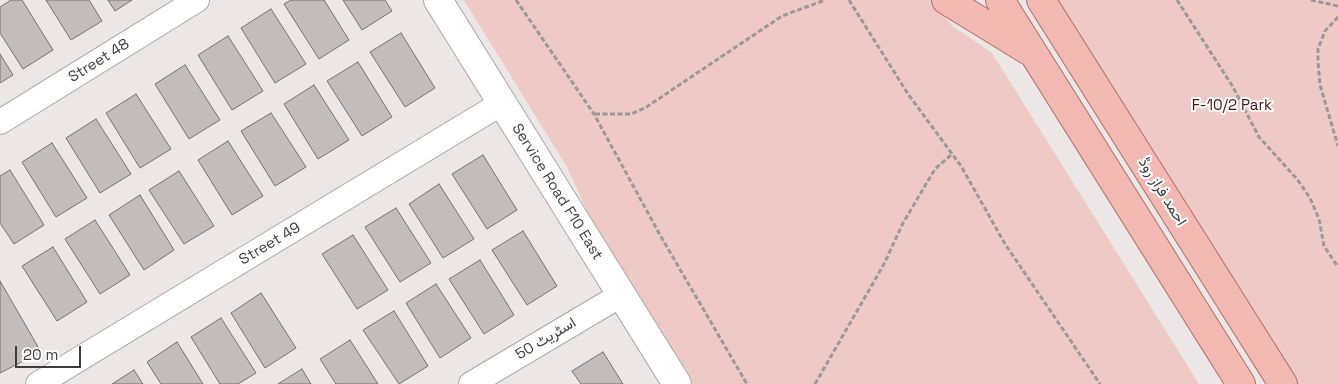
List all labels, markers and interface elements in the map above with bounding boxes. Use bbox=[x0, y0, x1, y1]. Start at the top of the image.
street label: Street 48 bbox=[65, 35, 133, 87]
park label: F-10/2 Park bbox=[1192, 97, 1272, 115]
street label: Service Road F10 East bbox=[508, 121, 606, 263]
street label: احمد فراز روڈ bbox=[1134, 155, 1190, 229]
street label: Street 49 bbox=[236, 219, 304, 269]
street label: اسٹریٹ 50 bbox=[513, 314, 579, 364]
scale bar bbox=[18, 336, 84, 368]
text: 20 m bbox=[23, 345, 58, 364]

